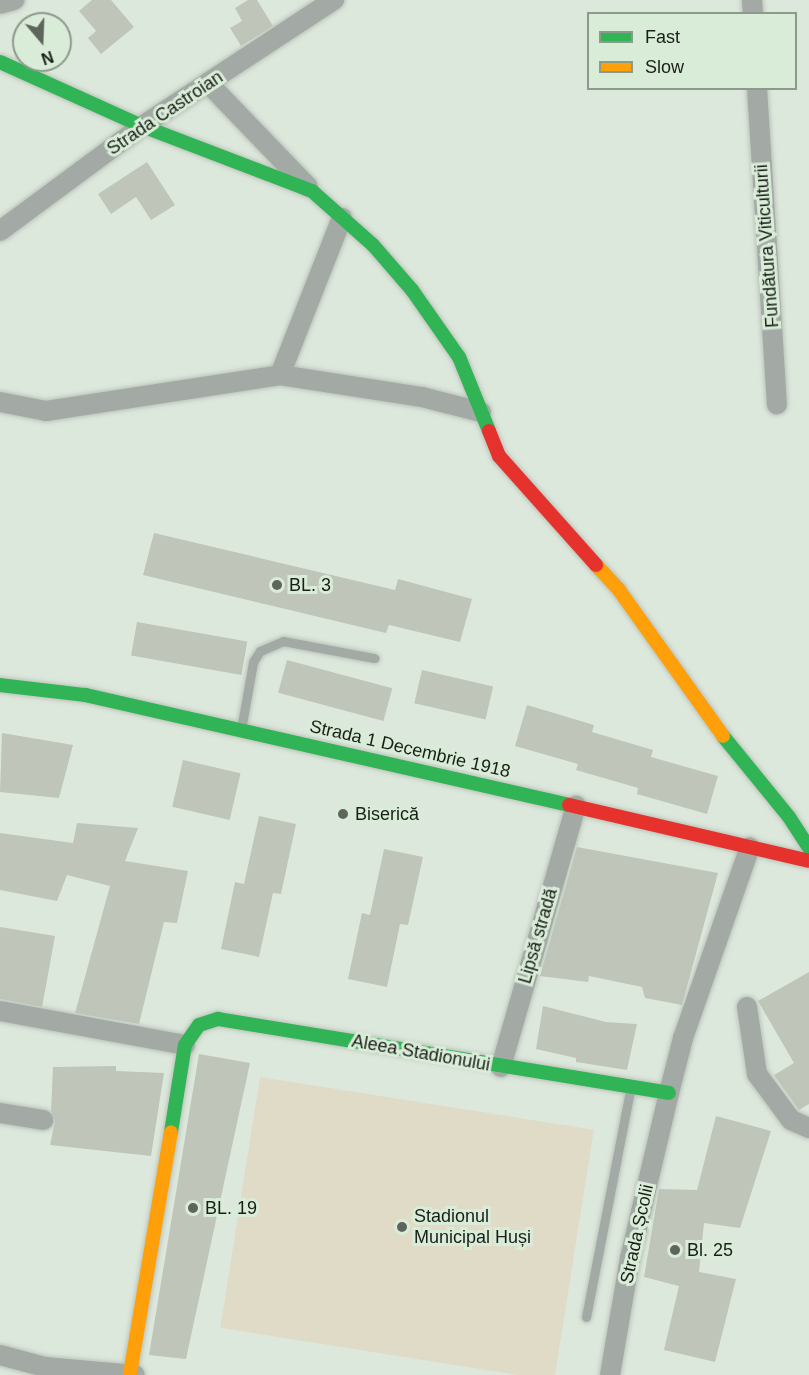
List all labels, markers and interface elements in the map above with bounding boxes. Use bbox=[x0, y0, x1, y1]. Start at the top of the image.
north arrow bbox=[12, 12, 72, 72]
legend bbox=[587, 12, 797, 90]
text: Fast bbox=[645, 27, 680, 47]
text: N bbox=[39, 48, 56, 68]
text: Slow bbox=[645, 57, 684, 77]
street label: Strada Castroian bbox=[103, 66, 227, 160]
street label: Fundătura Viticulturii bbox=[751, 164, 783, 328]
place label: BL. 3 bbox=[289, 574, 331, 596]
marker: BL. 3 bbox=[270, 578, 284, 592]
street label: Strada 1 Decembrie 1918 bbox=[308, 715, 512, 783]
place label: Biserică bbox=[355, 803, 419, 825]
marker: Biserică bbox=[336, 807, 350, 821]
street label: Lipsă stradă bbox=[514, 886, 562, 986]
street label: Aleea Stadionului bbox=[350, 1030, 492, 1076]
street label: Strada Școlii bbox=[616, 1182, 658, 1286]
place label: BL. 19 bbox=[205, 1197, 257, 1219]
marker: BL. 19 bbox=[186, 1201, 200, 1215]
place label: Stadionul Municipal Huși bbox=[414, 1206, 531, 1248]
marker: Stadionul Municipal Huși bbox=[395, 1220, 409, 1234]
place label: Bl. 25 bbox=[687, 1239, 733, 1261]
marker: Bl. 25 bbox=[668, 1243, 682, 1257]

